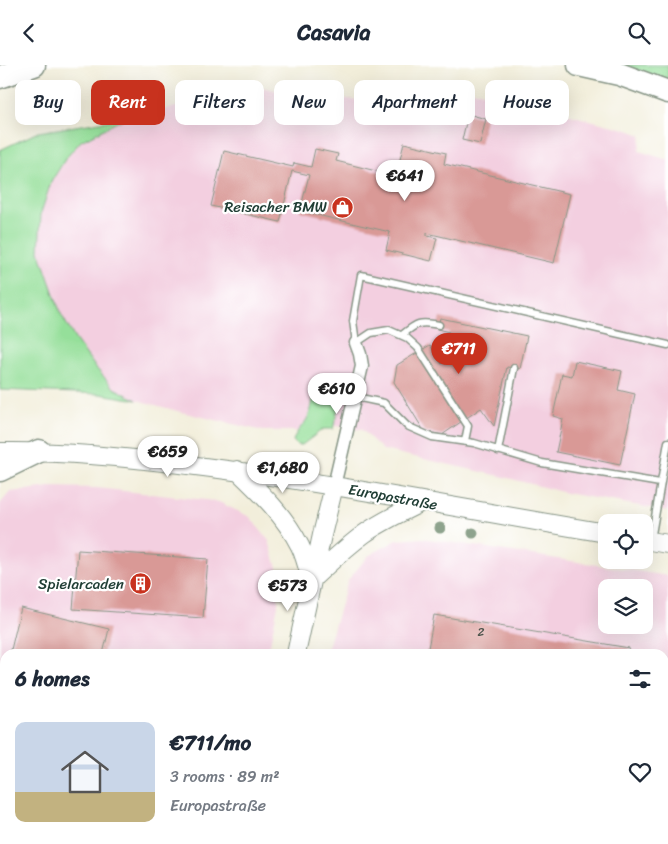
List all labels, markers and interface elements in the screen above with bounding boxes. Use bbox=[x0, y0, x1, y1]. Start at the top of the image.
text: Casavia bbox=[297, 13, 371, 52]
icon: back bbox=[15, 19, 43, 47]
icon: search bbox=[625, 19, 653, 47]
chip: Buy bbox=[15, 80, 81, 125]
chip: Rent bbox=[91, 80, 165, 125]
chip: Filters bbox=[175, 80, 264, 125]
chip: New bbox=[274, 80, 344, 125]
chip: Apartment bbox=[354, 80, 475, 125]
chip: House bbox=[485, 80, 569, 125]
pin: €641 bbox=[375, 159, 435, 202]
text: €641 bbox=[387, 161, 423, 190]
place label: Reisacher BMW bbox=[224, 194, 327, 220]
shop icon: Reisacher BMW bbox=[331, 195, 355, 219]
pin: €711 bbox=[429, 333, 489, 375]
text: €711 bbox=[442, 334, 476, 363]
pin: €610 bbox=[307, 373, 367, 415]
text: €610 bbox=[319, 374, 355, 403]
pin: €659 bbox=[138, 435, 198, 478]
text: €659 bbox=[148, 437, 188, 466]
pin: €1,680 bbox=[242, 451, 324, 494]
text: €1,680 bbox=[258, 453, 308, 482]
street label: Europastraße bbox=[346, 476, 440, 518]
map controls bbox=[598, 514, 653, 634]
button: locate bbox=[598, 514, 653, 569]
pin: €573 bbox=[258, 569, 318, 612]
place label: Spielarcaden bbox=[38, 571, 124, 597]
text: €573 bbox=[269, 571, 307, 600]
building icon: Spielarcaden bbox=[128, 572, 152, 596]
button: layers bbox=[598, 579, 653, 634]
house number: 2 bbox=[478, 621, 485, 643]
text: 6 homes bbox=[15, 660, 90, 698]
icon: filters bbox=[626, 665, 654, 693]
text: €711/mo bbox=[170, 724, 251, 762]
icon: home bbox=[55, 742, 115, 802]
icon: heart bbox=[626, 758, 654, 786]
text: 3 rooms · 89 m² bbox=[170, 762, 279, 791]
text: Europastraße bbox=[170, 791, 266, 820]

